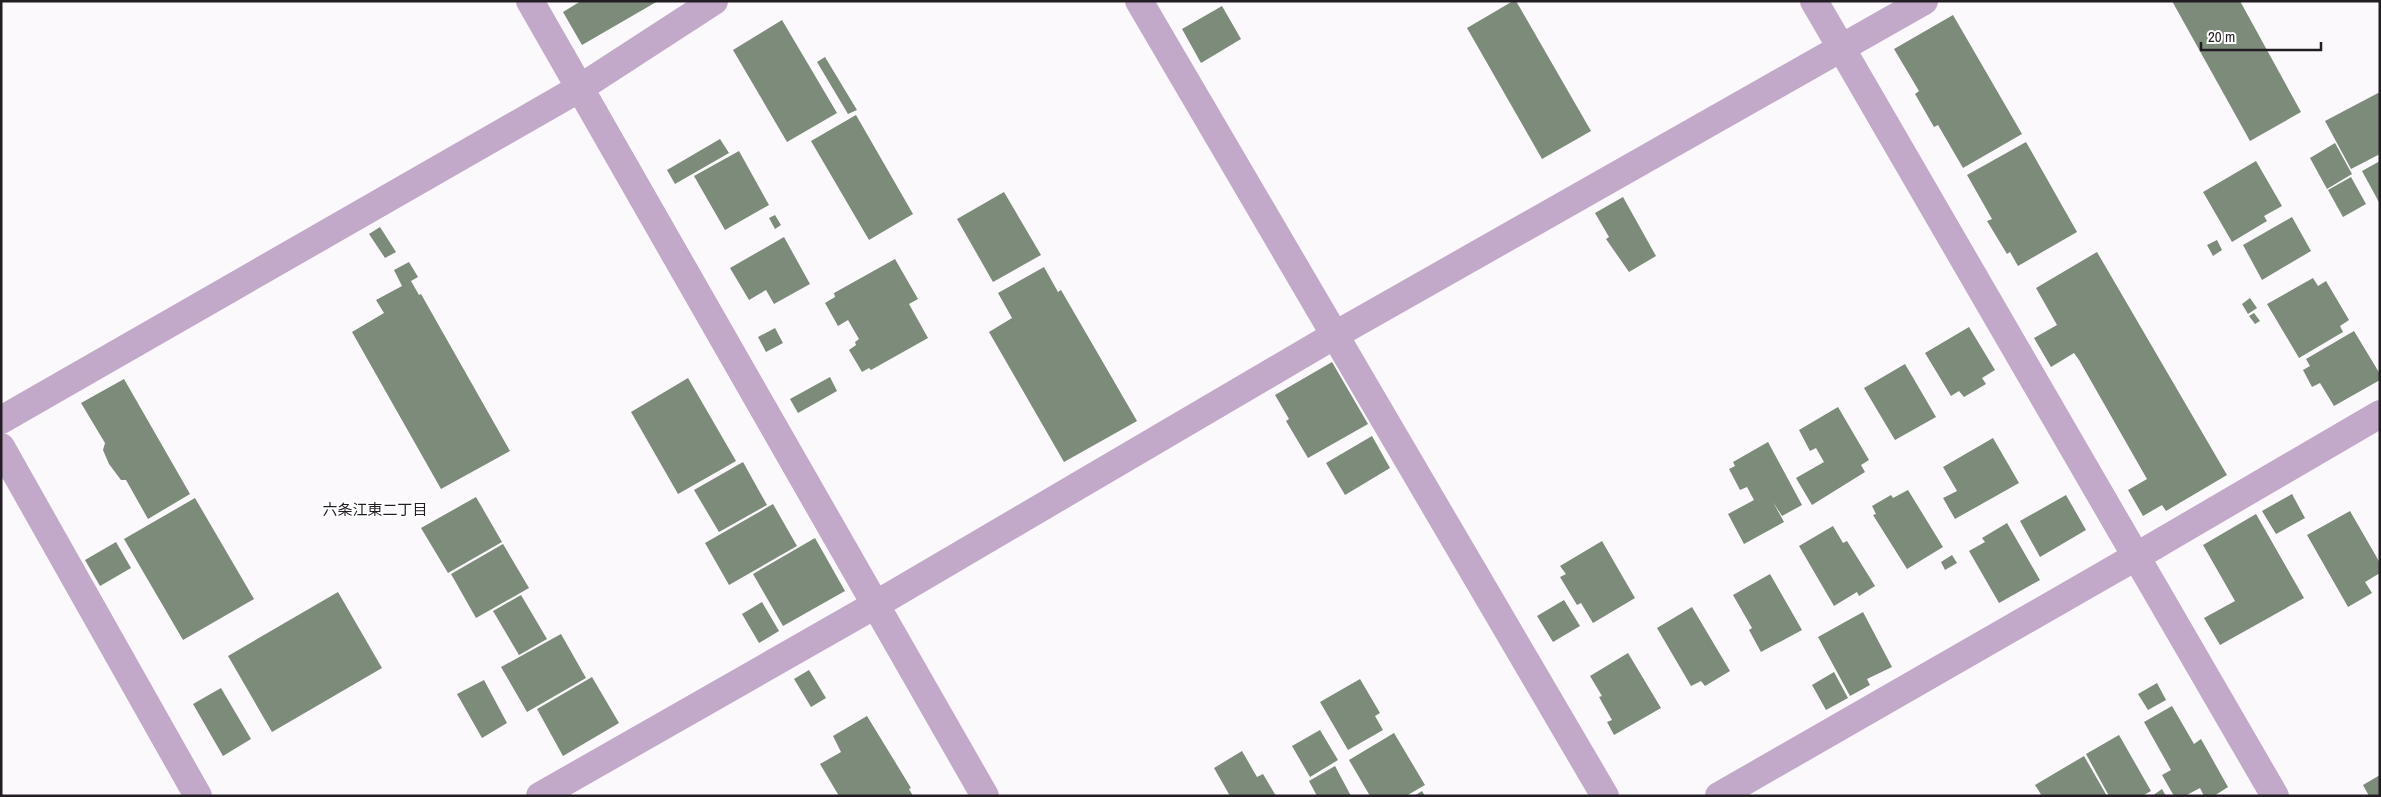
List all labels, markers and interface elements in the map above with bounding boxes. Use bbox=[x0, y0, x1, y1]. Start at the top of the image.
scale bar bbox=[2201, 20, 2321, 52]
text: 20 m bbox=[2208, 26, 2235, 47]
district label: 六条江東二丁目 bbox=[322, 499, 428, 520]

